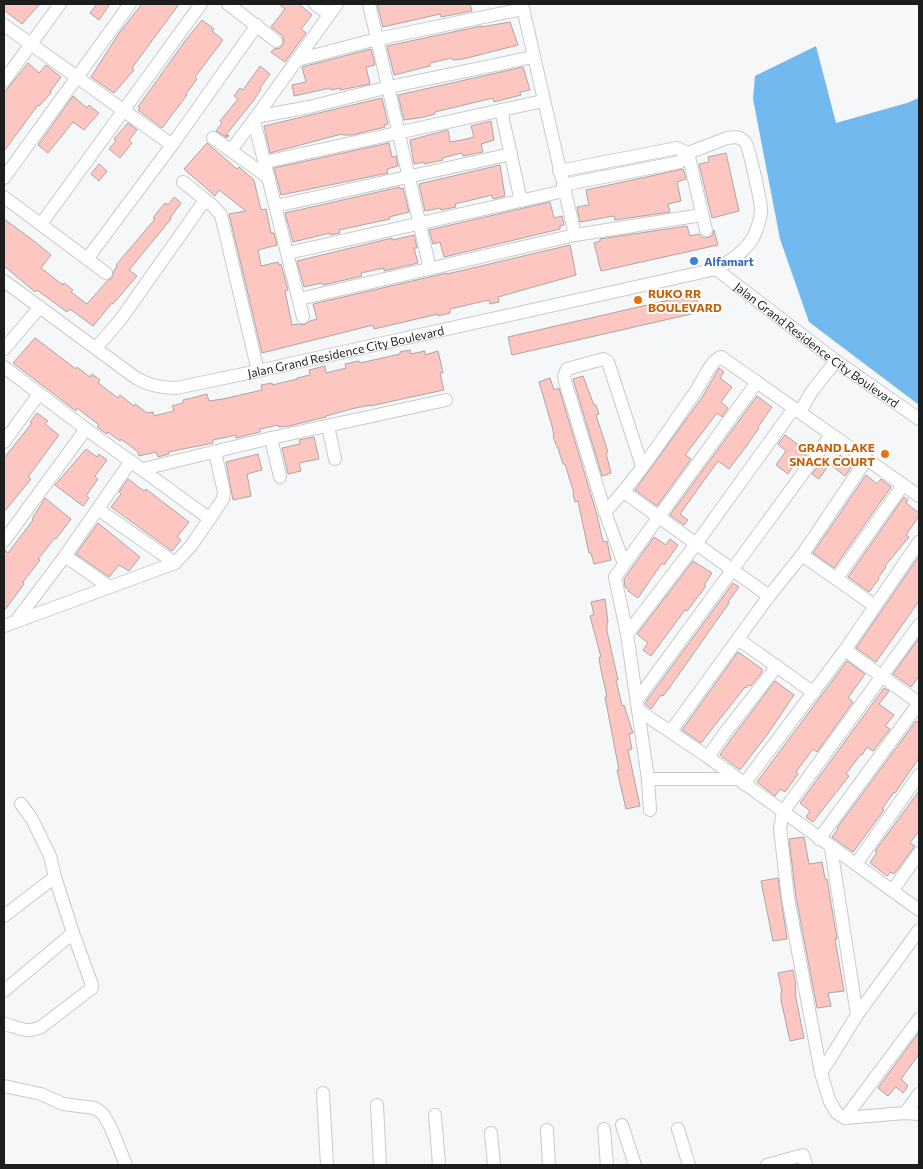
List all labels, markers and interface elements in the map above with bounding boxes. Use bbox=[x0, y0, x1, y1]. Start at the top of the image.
place label: Alfamart bbox=[704, 254, 754, 268]
marker: Alfamart bbox=[688, 255, 700, 267]
street label: Jalan Grand Residence City Boulevard bbox=[731, 279, 902, 410]
place label: RUKO RR BOULEVARD bbox=[648, 286, 722, 314]
marker: RUKO RR BOULEVARD bbox=[632, 294, 644, 306]
street label: Jalan Grand Residence City Boulevard bbox=[246, 323, 445, 381]
place label: GRAND LAKE SNACK COURT bbox=[789, 440, 875, 468]
marker: GRAND LAKE SNACK COURT bbox=[879, 448, 891, 460]

